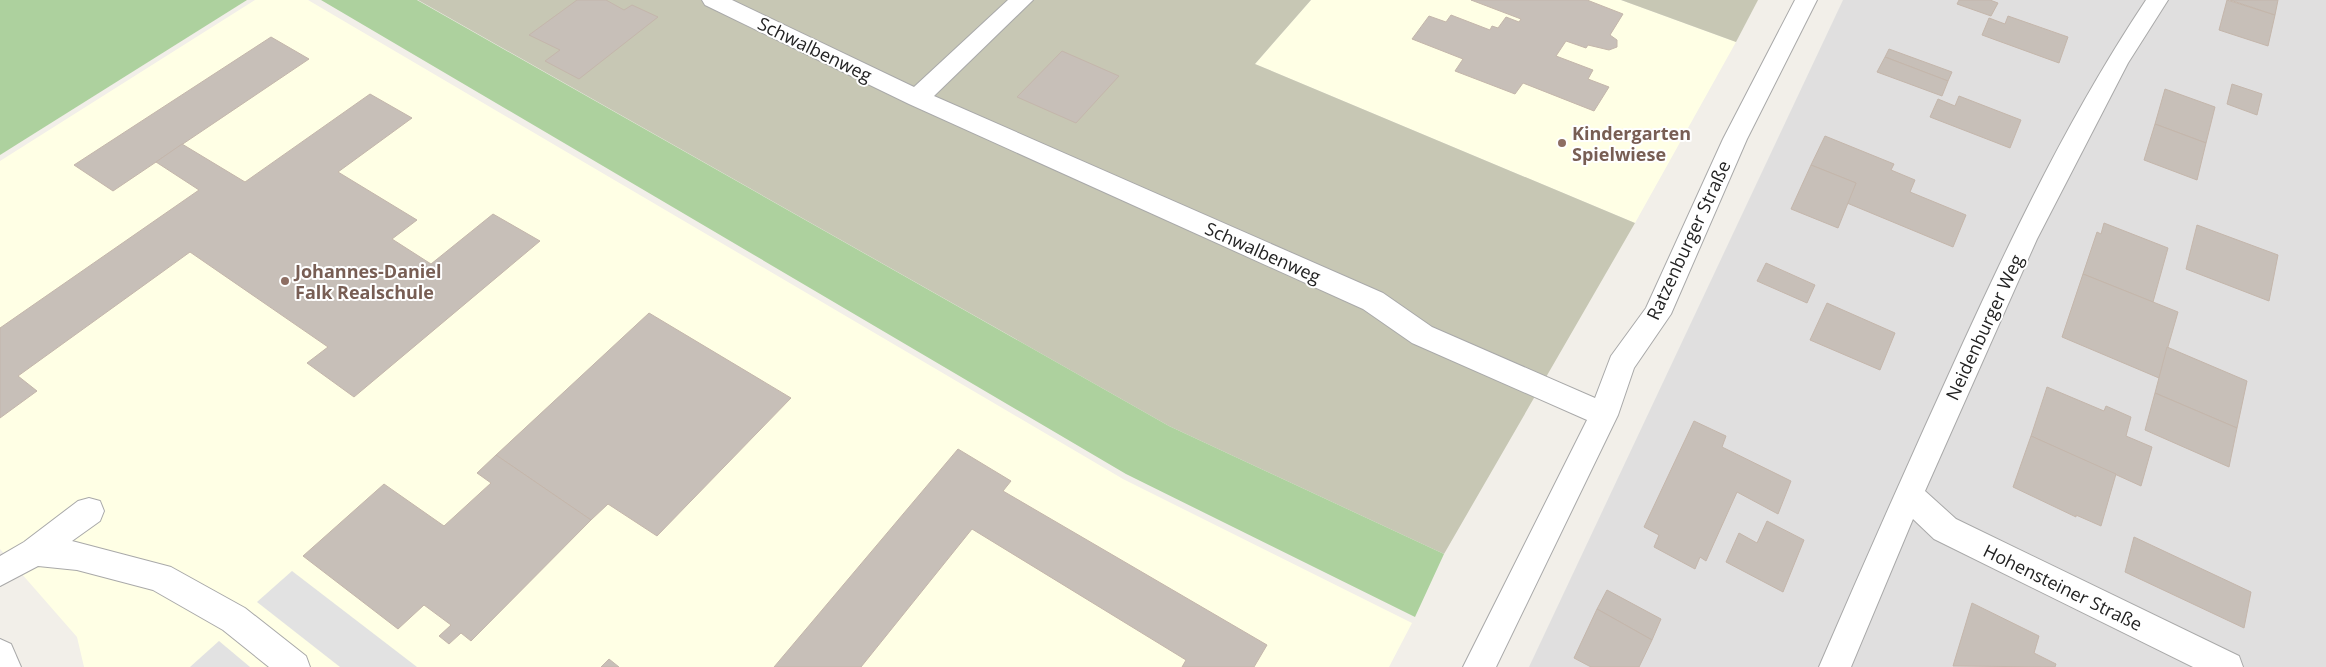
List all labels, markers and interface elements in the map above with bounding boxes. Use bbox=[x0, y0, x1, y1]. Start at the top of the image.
street label: Schwalbenweg bbox=[754, 11, 876, 87]
place label: Kindergarten Spielwiese bbox=[1572, 121, 1691, 166]
marker: Kindergarten Spielwiese bbox=[1556, 137, 1568, 149]
street label: Ratzenburger Straße bbox=[1640, 156, 1736, 324]
street label: Schwalbenweg bbox=[1201, 216, 1325, 288]
street label: Neidenburger Weg bbox=[1940, 250, 2028, 404]
place label: Johannes-Daniel Falk Realschule bbox=[293, 259, 442, 304]
marker: Johannes-Daniel Falk Realschule bbox=[279, 275, 291, 287]
street label: Hohensteiner Straße bbox=[1980, 538, 2146, 636]

